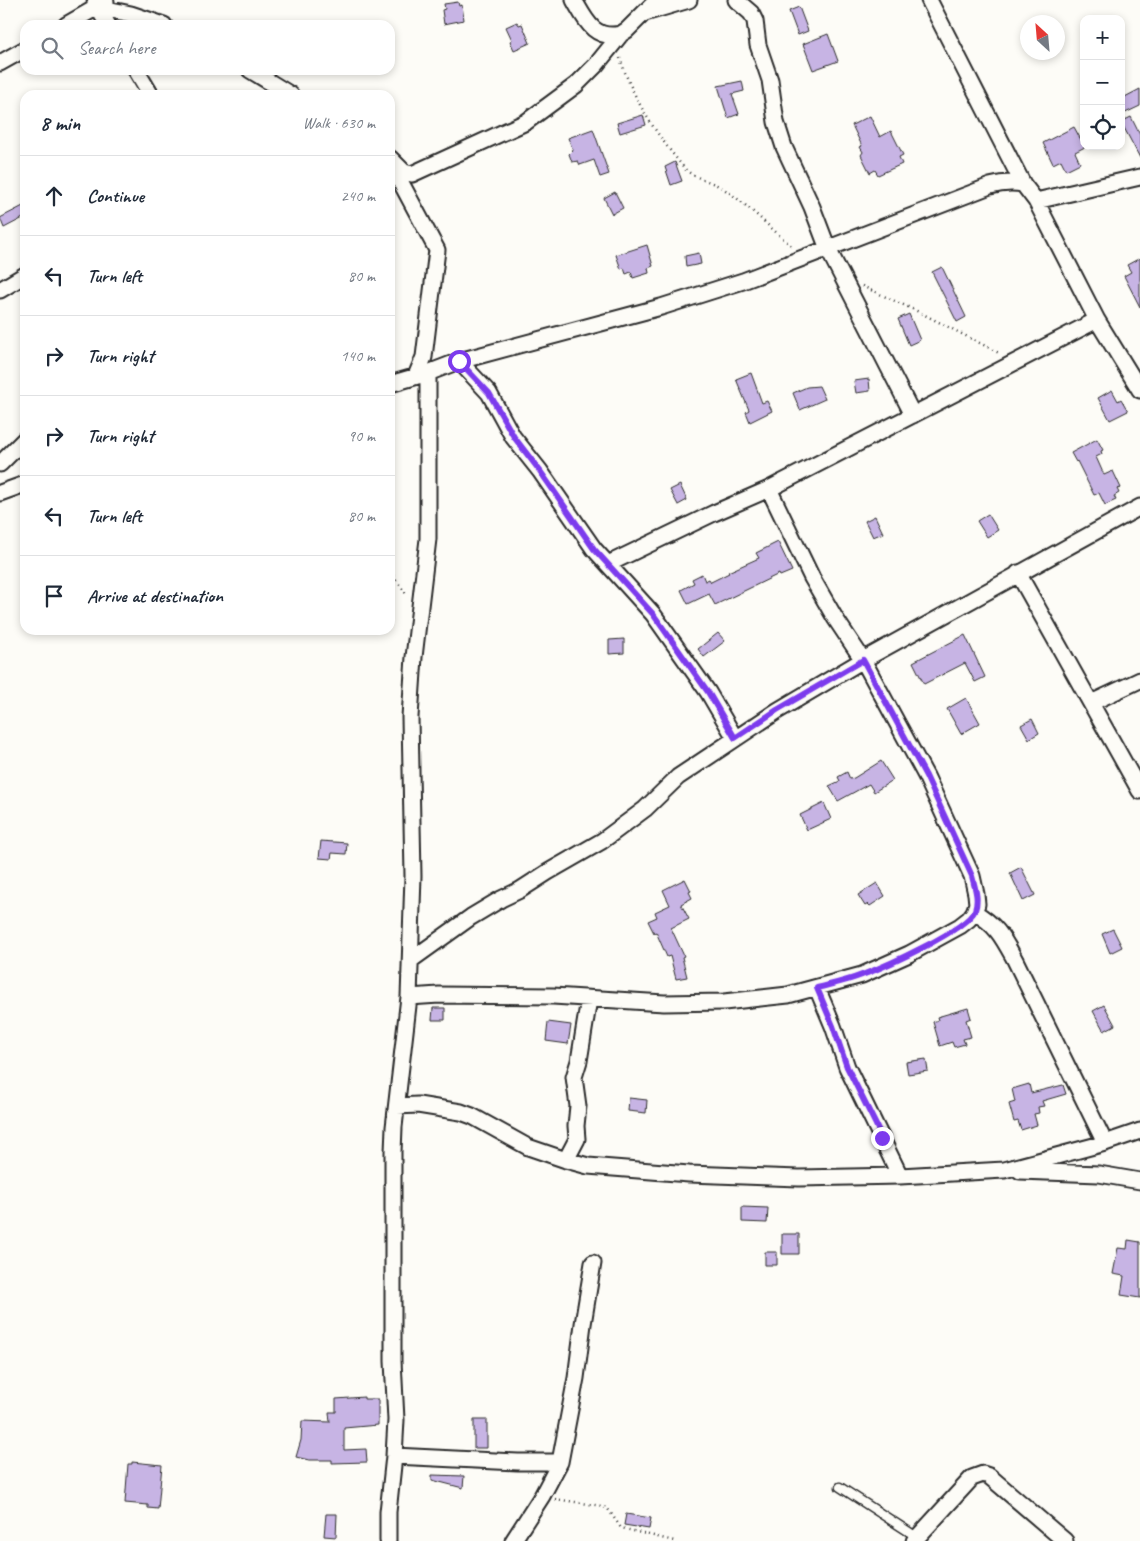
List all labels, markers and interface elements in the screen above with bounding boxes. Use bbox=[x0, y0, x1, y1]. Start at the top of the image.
north arrow bbox=[1020, 15, 1065, 60]
map controls bbox=[1080, 15, 1125, 150]
button: + bbox=[1080, 15, 1125, 60]
search box bbox=[20, 20, 395, 75]
icon: search bbox=[38, 34, 66, 62]
text: Search here bbox=[78, 36, 155, 60]
button: − bbox=[1080, 60, 1125, 105]
button: locate bbox=[1080, 105, 1125, 150]
text: 8 min bbox=[40, 110, 80, 136]
text: Walk · 630 m bbox=[303, 113, 375, 133]
icon: ahead bbox=[40, 182, 68, 210]
text: Continue bbox=[87, 184, 144, 208]
text: 240 m bbox=[341, 186, 375, 206]
icon: left bbox=[40, 262, 68, 290]
text: Turn left bbox=[87, 264, 142, 288]
text: 80 m bbox=[348, 266, 375, 286]
icon: right bbox=[40, 342, 68, 370]
text: Turn right bbox=[87, 344, 154, 368]
text: 140 m bbox=[341, 346, 375, 366]
route start bbox=[448, 350, 471, 373]
icon: right bbox=[40, 422, 68, 450]
text: Turn right bbox=[87, 424, 154, 448]
text: 90 m bbox=[348, 426, 375, 446]
icon: left bbox=[40, 502, 68, 530]
text: Turn left bbox=[87, 504, 142, 528]
text: 80 m bbox=[348, 506, 375, 526]
icon: arrive bbox=[40, 582, 68, 610]
text: Arrive at destination bbox=[87, 584, 223, 608]
route end bbox=[871, 1127, 894, 1150]

